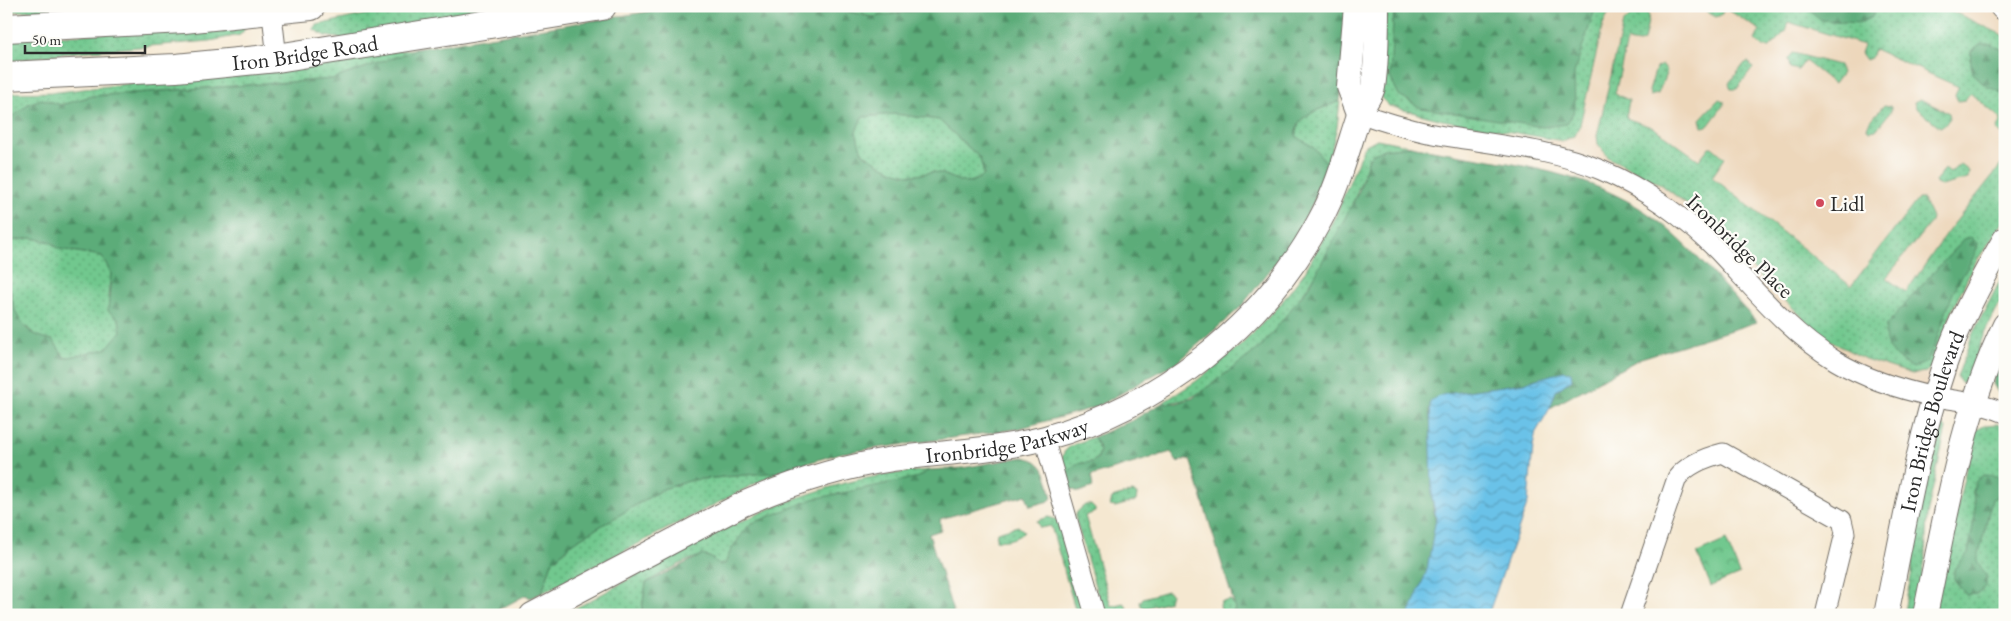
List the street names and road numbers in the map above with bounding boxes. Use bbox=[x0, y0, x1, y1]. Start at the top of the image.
street label: Iron Bridge Road bbox=[231, 27, 381, 77]
street label: Ironbridge Place bbox=[1680, 188, 1800, 305]
street label: Iron Bridge Boulevard bbox=[1892, 325, 1971, 514]
street label: Ironbridge Parkway bbox=[924, 410, 1093, 470]

